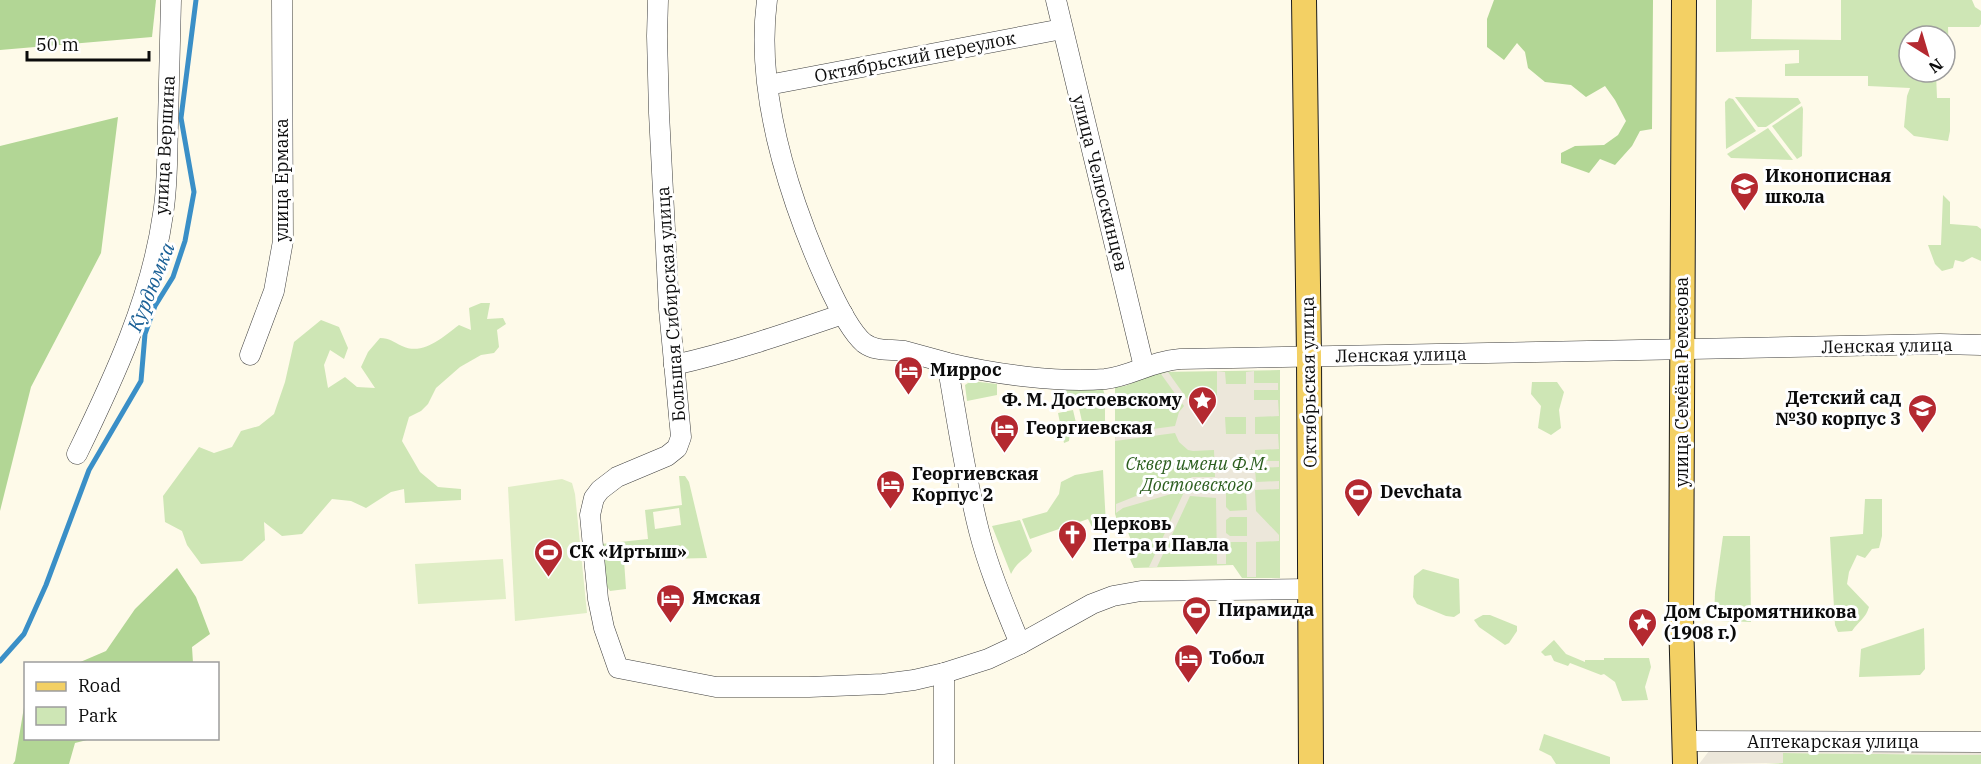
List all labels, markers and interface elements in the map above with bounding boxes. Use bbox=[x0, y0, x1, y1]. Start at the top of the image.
scale bar bbox=[27, 24, 148, 62]
north arrow bbox=[1897, 24, 1957, 84]
street label: Октябрьский переулок bbox=[812, 26, 1018, 87]
text: 50 m bbox=[36, 33, 79, 56]
text: N bbox=[1925, 54, 1947, 78]
street label: улица Вершина bbox=[149, 75, 180, 215]
street label: улица Челюскинцев bbox=[1067, 92, 1134, 273]
street label: улица Ермака bbox=[270, 118, 293, 242]
place label: Иконописная школа bbox=[1765, 164, 1891, 208]
school or university icon: Иконописная школа bbox=[1728, 170, 1760, 212]
street label: Большая Сибирская улица bbox=[651, 185, 690, 423]
water label: Курдюмка bbox=[120, 238, 181, 336]
street label: улица Семёна Ремезова bbox=[1670, 276, 1693, 487]
street label: Октябрьская улица bbox=[1296, 296, 1321, 468]
street label: Ленская улица bbox=[1821, 333, 1953, 358]
street label: Ленская улица bbox=[1335, 342, 1467, 367]
hotel icon: Миррос bbox=[893, 354, 925, 396]
place label: Миррос bbox=[930, 358, 1002, 381]
place icon: Ф. М. Достоевскому bbox=[1187, 384, 1219, 426]
place label: Детский сад №30 корпус 3 bbox=[1775, 386, 1901, 430]
place label: Ф. М. Достоевскому bbox=[1001, 388, 1183, 411]
school or university icon: Детский сад №30 корпус 3 bbox=[1906, 392, 1938, 434]
hotel icon: Георгиевская bbox=[989, 412, 1021, 454]
place label: Георгиевская bbox=[1026, 416, 1153, 439]
park label: Сквер имени Ф.М. Достоевского bbox=[1125, 452, 1269, 496]
place label: Георгиевская Корпус 2 bbox=[912, 462, 1039, 506]
hotel icon: Георгиевская Корпус 2 bbox=[875, 468, 907, 510]
sports icon: Devchata bbox=[1343, 476, 1375, 518]
place label: Devchata bbox=[1380, 480, 1462, 503]
place label: Церковь Петра и Павла bbox=[1093, 512, 1229, 556]
church icon: Церковь Петра и Павла bbox=[1056, 518, 1088, 560]
sports icon: СК «Иртыш» bbox=[532, 536, 564, 578]
place label: СК «Иртыш» bbox=[569, 540, 687, 563]
hotel icon: Ямская bbox=[655, 582, 687, 624]
place label: Ямская bbox=[692, 586, 761, 609]
sports icon: Пирамида bbox=[1181, 594, 1213, 636]
place label: Пирамида bbox=[1218, 598, 1314, 621]
place label: Дом Сыромятникова (1908 г.) bbox=[1664, 600, 1857, 644]
place icon: Дом Сыромятникова (1908 г.) bbox=[1627, 606, 1659, 648]
hotel icon: Тобол bbox=[1172, 642, 1204, 684]
place label: Тобол bbox=[1209, 646, 1265, 669]
legend bbox=[24, 662, 219, 740]
text: Road bbox=[78, 674, 121, 697]
text: Park bbox=[78, 704, 118, 727]
street label: Аптекарская улица bbox=[1747, 730, 1919, 753]

